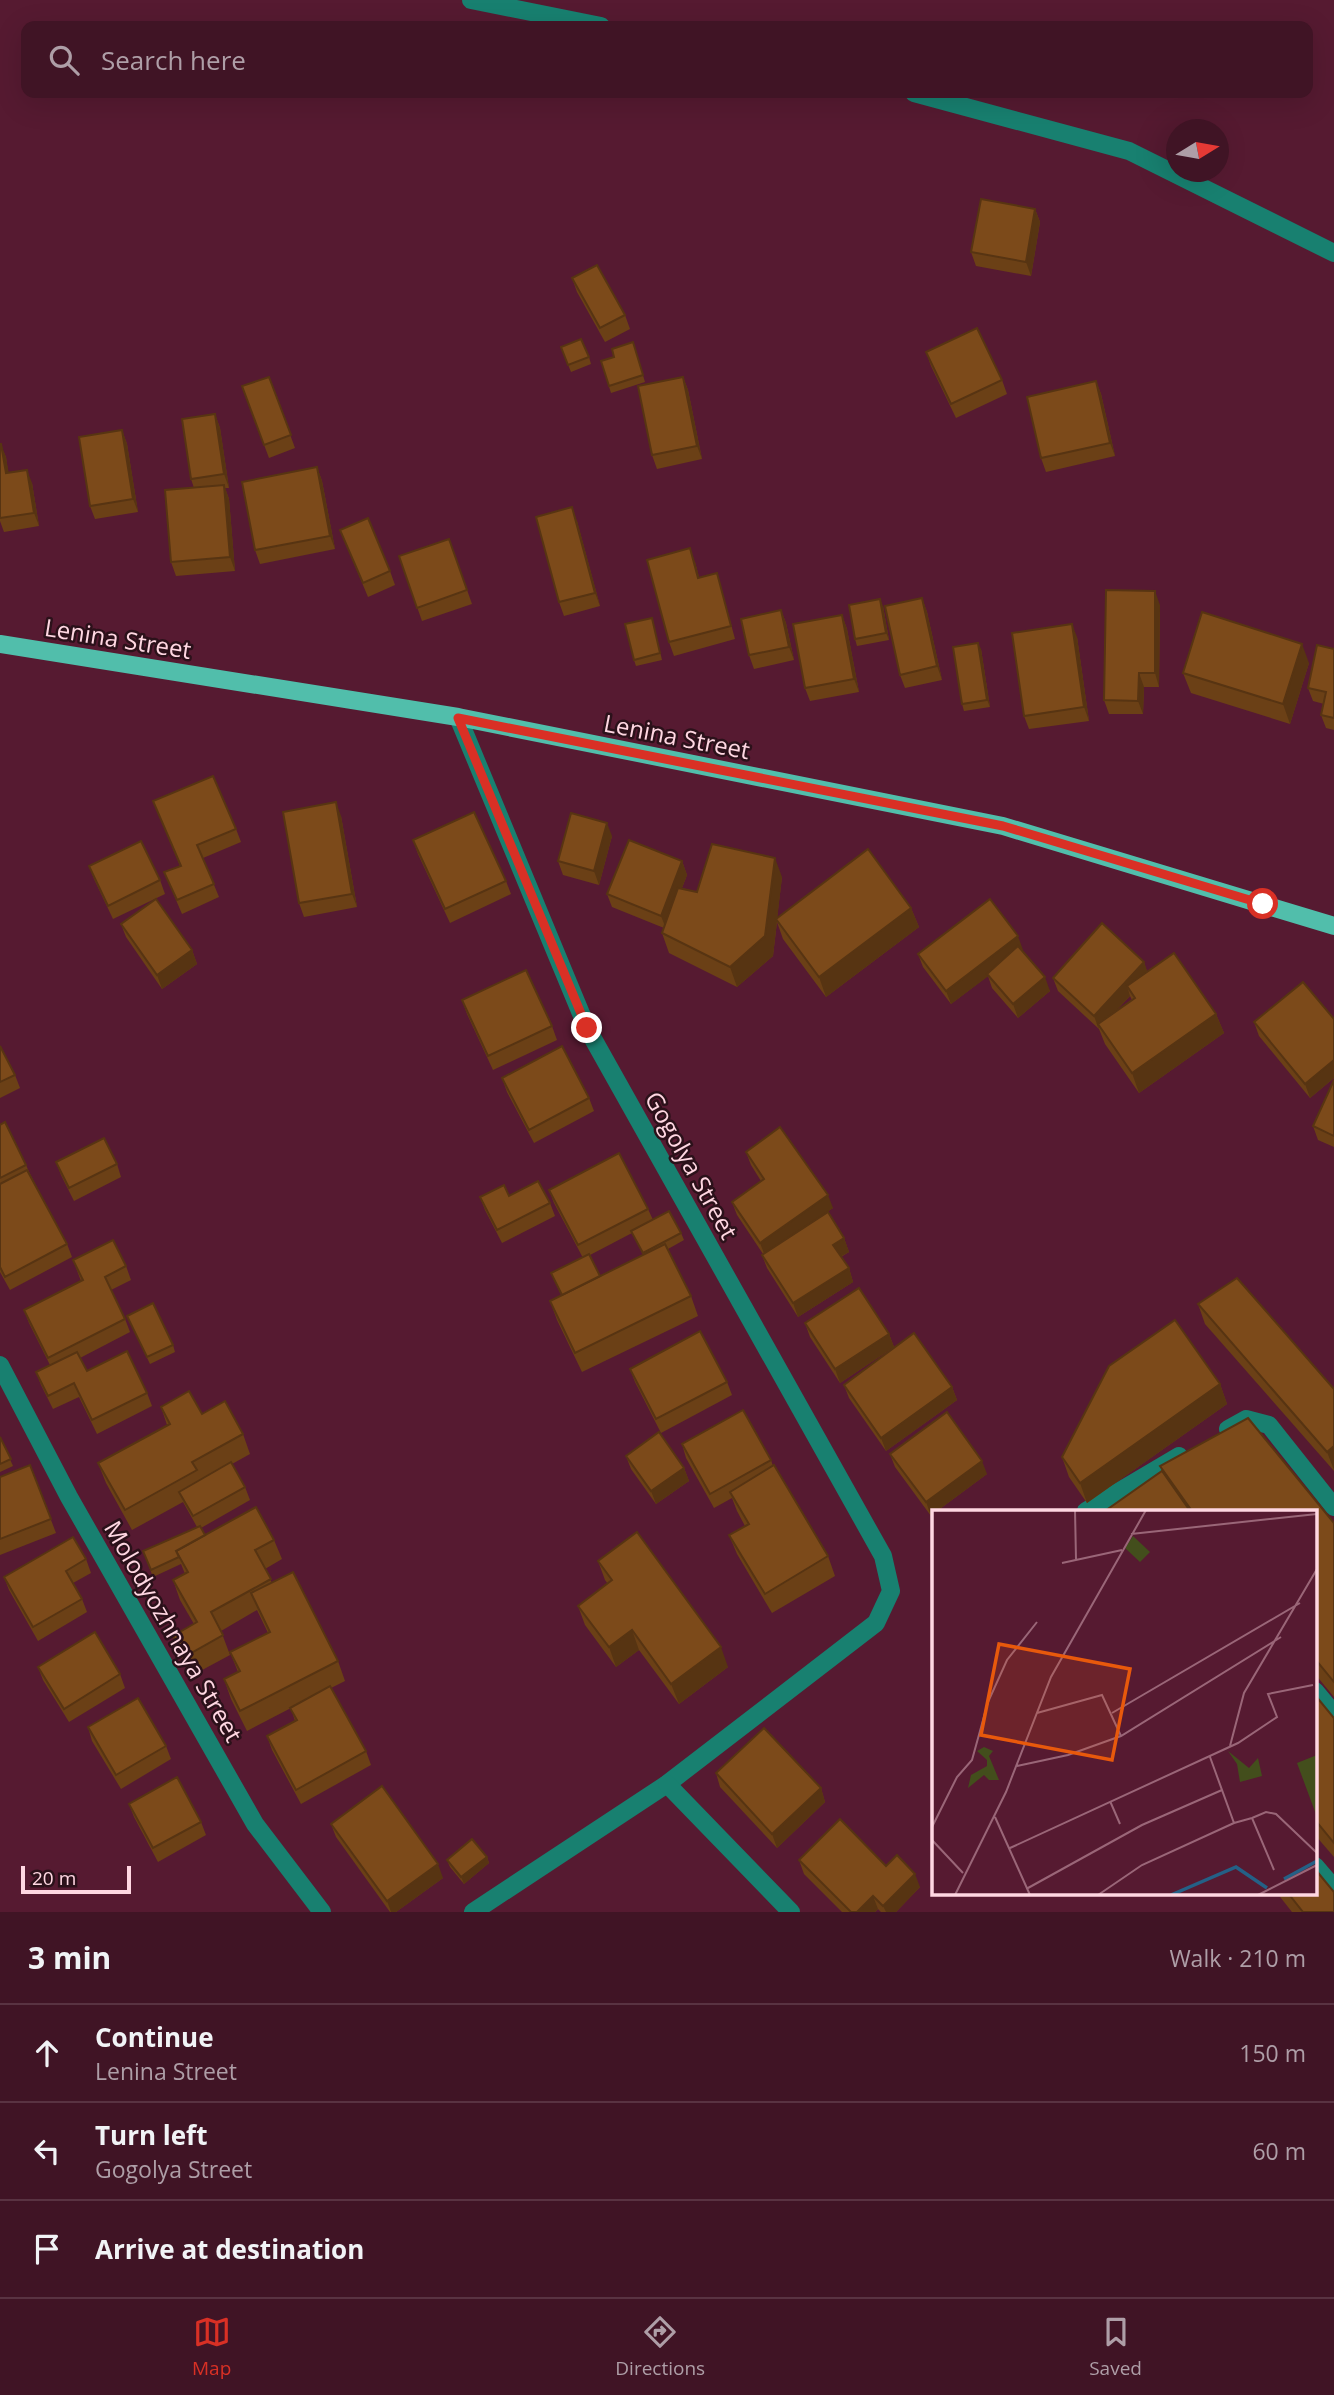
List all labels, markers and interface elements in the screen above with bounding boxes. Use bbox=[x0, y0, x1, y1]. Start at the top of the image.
search box bbox=[21, 21, 1313, 98]
icon: search bbox=[45, 41, 83, 79]
text: Search here bbox=[101, 42, 246, 78]
north arrow bbox=[1166, 119, 1229, 182]
street label: Lenina Street bbox=[42, 610, 194, 666]
street label: Lenina Street bbox=[601, 706, 753, 766]
route start bbox=[1247, 888, 1278, 919]
route end bbox=[571, 1012, 602, 1043]
street label: Gogolya Street bbox=[638, 1085, 746, 1245]
inset map bbox=[932, 1510, 1316, 1895]
street label: Molodyozhnaya Street bbox=[97, 1514, 251, 1748]
scale bar bbox=[21, 1863, 131, 1895]
text: 20 m bbox=[32, 1865, 76, 1891]
text: 3 min bbox=[28, 1937, 111, 1978]
text: Walk · 210 m bbox=[1169, 1942, 1306, 1974]
text: Continue bbox=[95, 2019, 214, 2055]
icon: ahead bbox=[28, 2034, 66, 2072]
text: 150 m bbox=[1239, 2037, 1306, 2069]
text: Lenina Street bbox=[95, 2055, 237, 2087]
text: Turn left bbox=[95, 2117, 207, 2153]
icon: left bbox=[28, 2132, 66, 2170]
text: 60 m bbox=[1252, 2135, 1306, 2167]
text: Gogolya Street bbox=[95, 2153, 252, 2185]
icon: arrive bbox=[28, 2230, 66, 2268]
text: Arrive at destination bbox=[95, 2231, 364, 2267]
tab: Map bbox=[192, 2313, 231, 2381]
tab: Directions bbox=[615, 2313, 705, 2381]
tab: Saved bbox=[1089, 2313, 1142, 2381]

